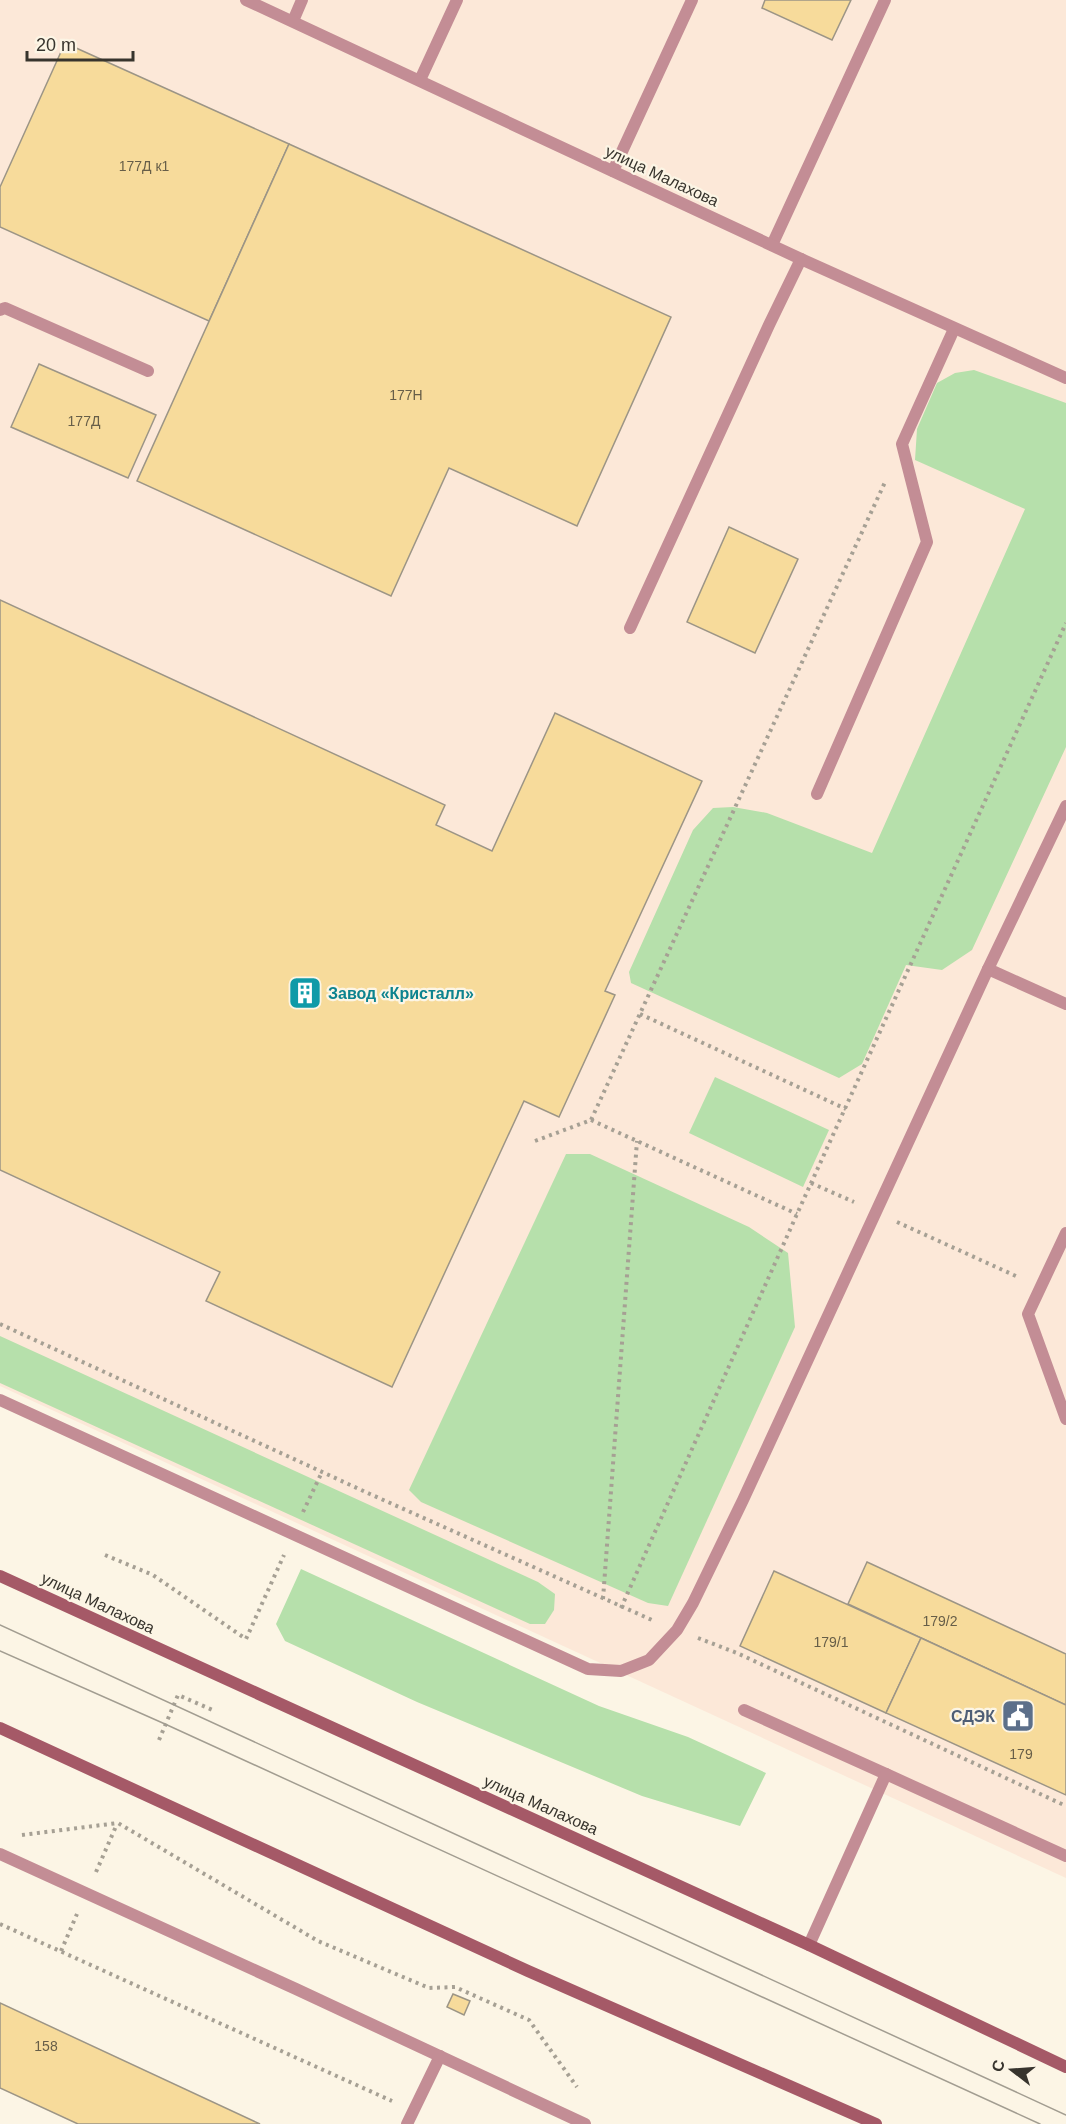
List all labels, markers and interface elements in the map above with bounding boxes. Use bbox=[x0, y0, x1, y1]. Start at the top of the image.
scale bar bbox=[27, 24, 134, 62]
text: 20 m bbox=[36, 35, 76, 55]
street label: улица Малахова bbox=[603, 142, 721, 210]
house number: 177Д к1 bbox=[119, 158, 170, 174]
house number: 177Н bbox=[389, 387, 423, 403]
house number: 177Д bbox=[68, 413, 101, 429]
building icon: Завод «Кристалл» bbox=[287, 975, 323, 1011]
place label: Завод «Кристалл» bbox=[328, 985, 474, 1002]
street label: улица Малахова bbox=[39, 1569, 157, 1637]
house number: 179/2 bbox=[922, 1613, 958, 1629]
house number: 179/1 bbox=[813, 1634, 849, 1650]
public building icon: СДЭК bbox=[1000, 1698, 1036, 1734]
place label: СДЭК bbox=[951, 1708, 995, 1725]
house number: 179 bbox=[1009, 1746, 1033, 1762]
street label: улица Малахова bbox=[481, 1772, 601, 1838]
house number: 158 bbox=[34, 2038, 58, 2054]
north arrow bbox=[982, 2040, 1042, 2100]
text: С bbox=[988, 2057, 1008, 2074]

